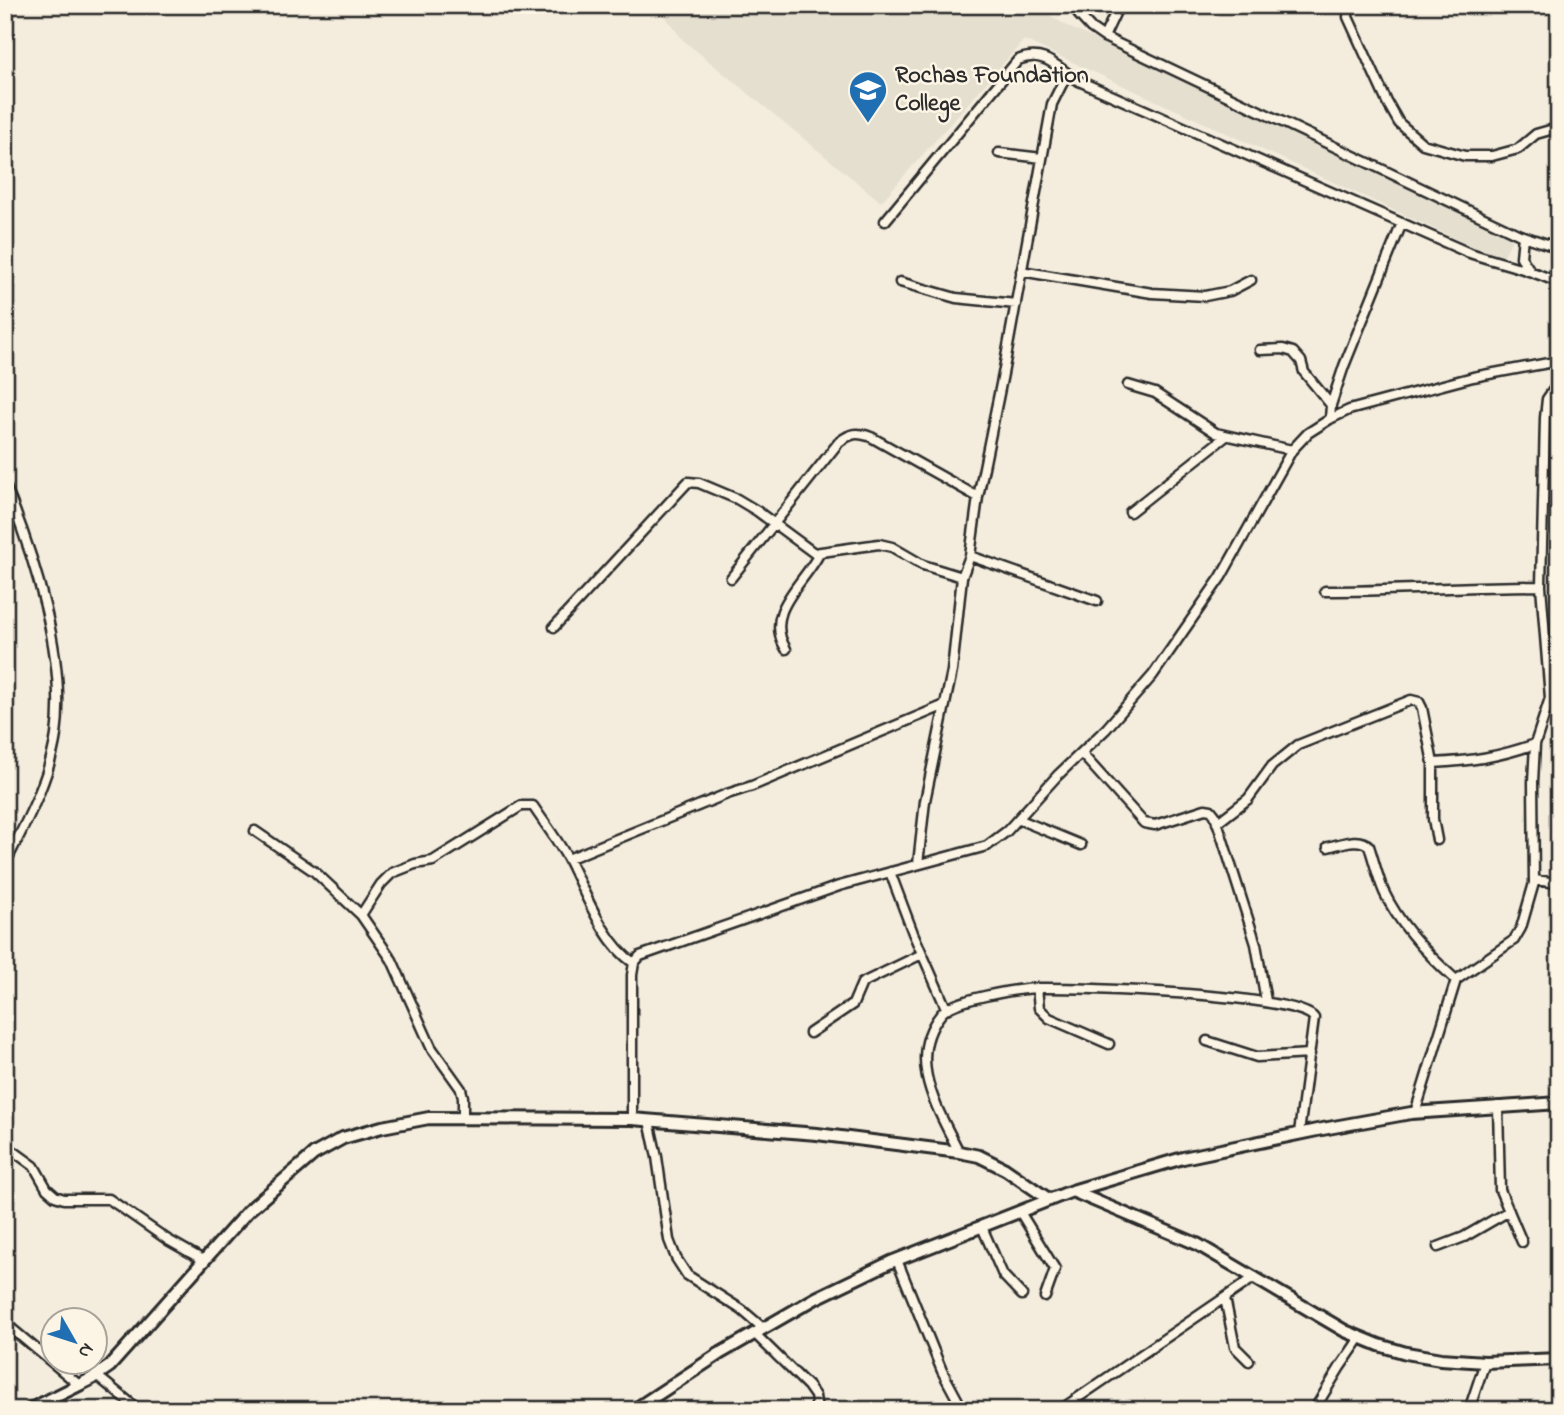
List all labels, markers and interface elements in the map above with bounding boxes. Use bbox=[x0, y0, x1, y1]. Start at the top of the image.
place label: Rochas Foundation College bbox=[895, 59, 1089, 123]
school or university icon: Rochas Foundation College bbox=[847, 69, 889, 124]
north arrow bbox=[38, 1306, 108, 1376]
text: N bbox=[71, 1337, 100, 1364]

